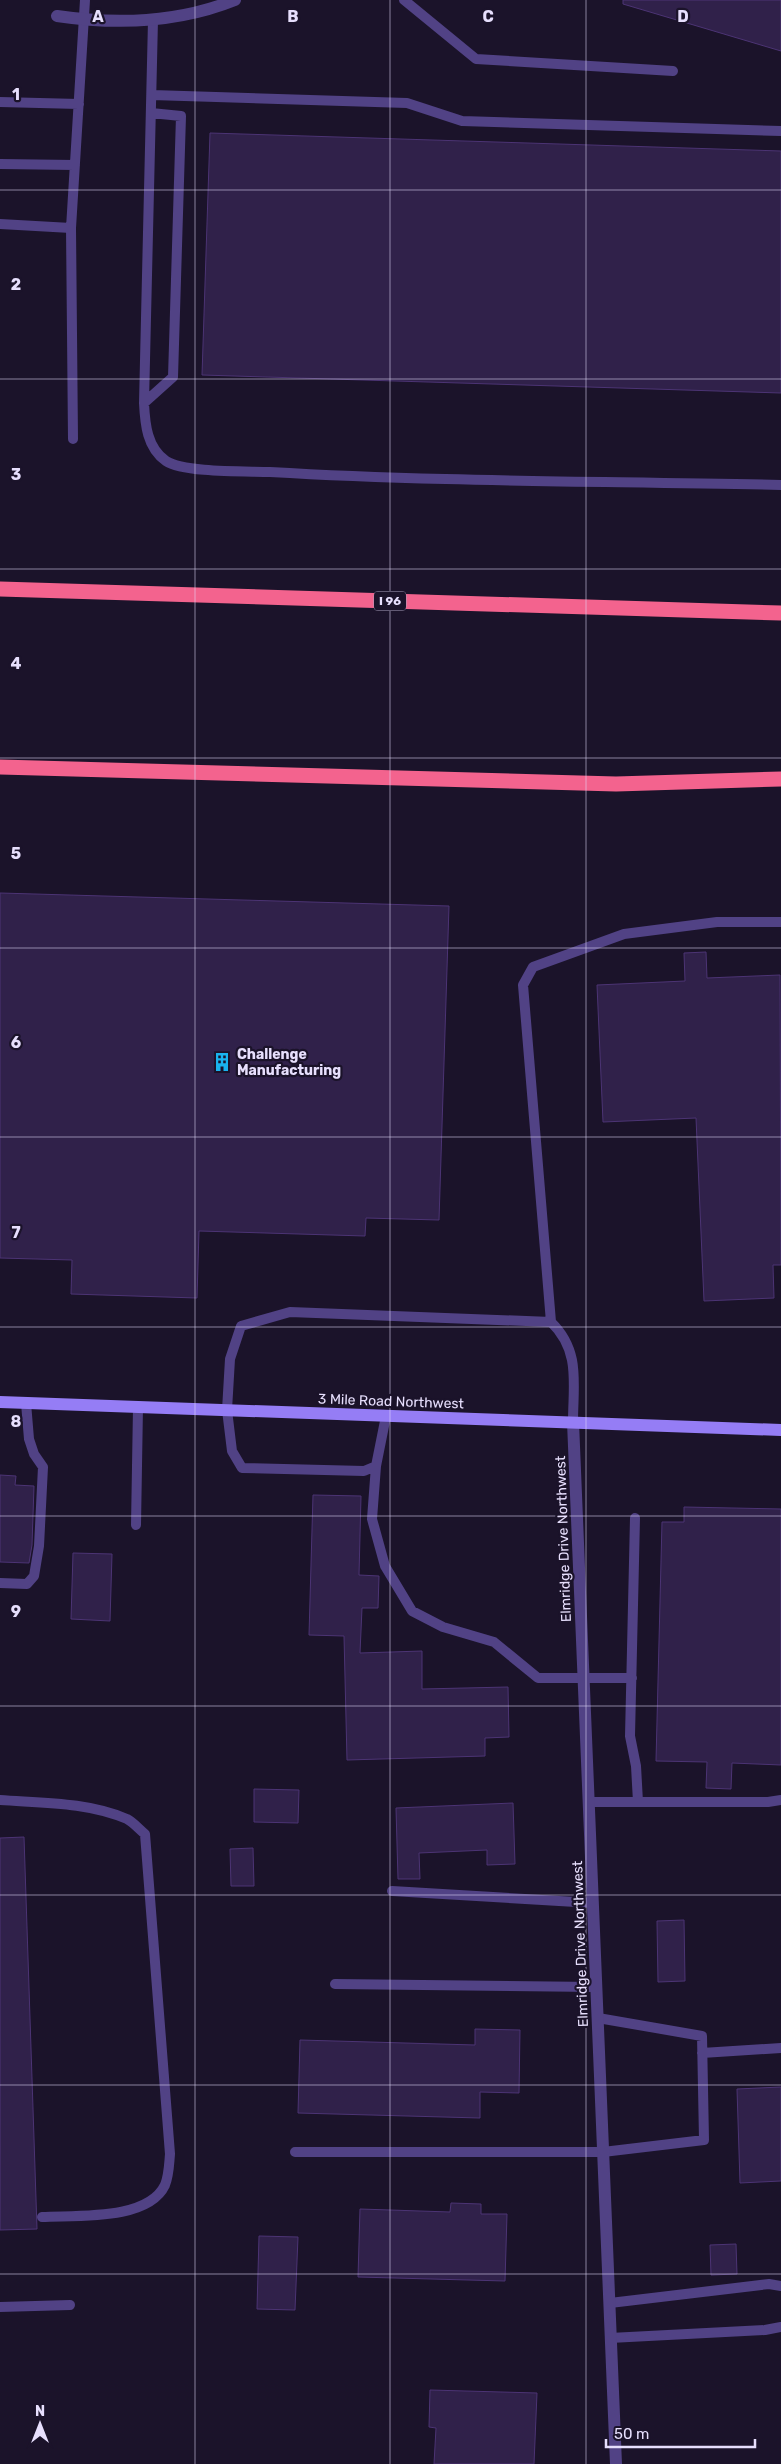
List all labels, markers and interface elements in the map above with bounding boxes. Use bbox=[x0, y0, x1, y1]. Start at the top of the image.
text: A bbox=[92, 7, 104, 26]
text: B bbox=[287, 7, 299, 26]
text: C bbox=[482, 7, 494, 26]
text: D bbox=[677, 7, 689, 26]
text: 1 bbox=[12, 85, 20, 104]
text: 2 bbox=[11, 275, 21, 294]
text: 3 bbox=[11, 465, 21, 484]
road number: I 96 bbox=[374, 592, 406, 610]
text: 4 bbox=[11, 654, 22, 673]
text: 5 bbox=[11, 844, 21, 863]
text: 6 bbox=[11, 1033, 21, 1052]
place label: Challenge Manufacturing bbox=[237, 1046, 341, 1079]
building icon: Challenge Manufacturing bbox=[211, 1051, 233, 1073]
text: 7 bbox=[11, 1223, 21, 1242]
street label: 3 Mile Road Northwest bbox=[318, 1390, 465, 1413]
text: 8 bbox=[11, 1412, 22, 1431]
street label: Elmridge Drive Northwest bbox=[552, 1455, 575, 1623]
text: 9 bbox=[11, 1602, 21, 1621]
street label: Elmridge Drive Northwest bbox=[569, 1860, 592, 2028]
north arrow bbox=[15, 2399, 65, 2449]
text: N bbox=[35, 2403, 45, 2420]
scale bar bbox=[606, 2416, 755, 2448]
text: 50 m bbox=[614, 2425, 649, 2443]

